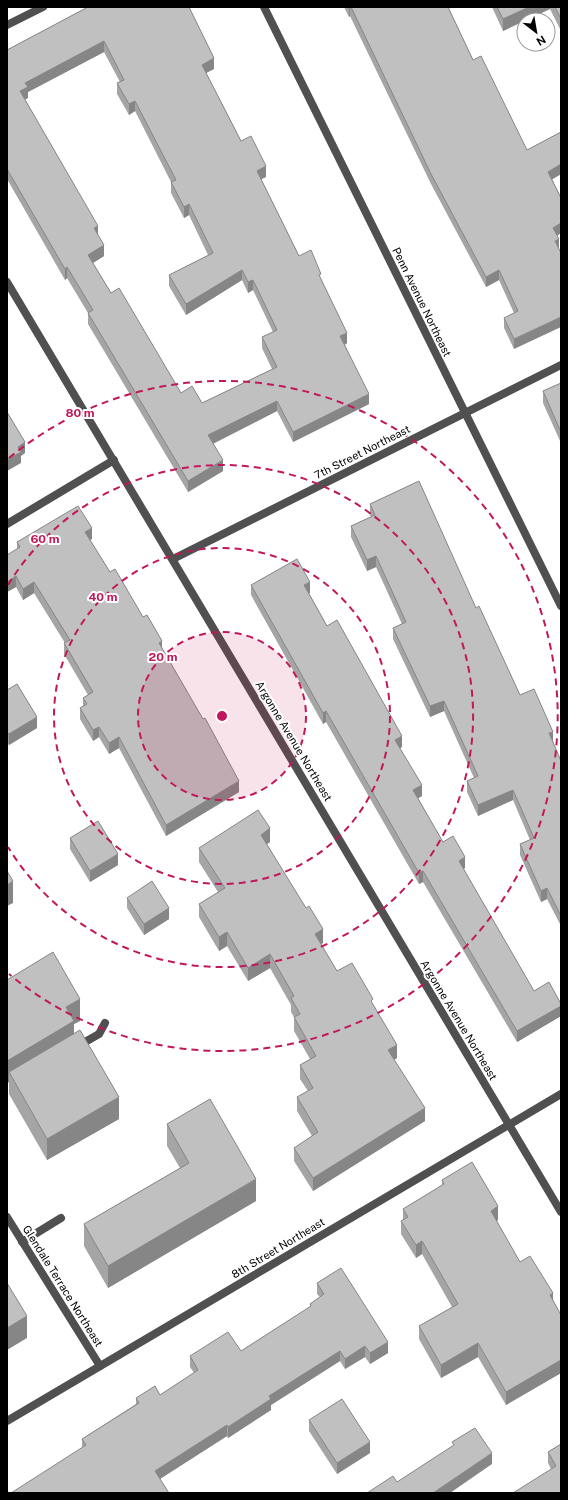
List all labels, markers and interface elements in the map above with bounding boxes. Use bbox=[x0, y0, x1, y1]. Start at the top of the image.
north arrow bbox=[516, 12, 556, 52]
text: N bbox=[534, 33, 548, 48]
street label: Penn Avenue Northeast bbox=[390, 245, 454, 359]
text: 80 m bbox=[65, 406, 95, 420]
street label: 7th Street Northeast bbox=[312, 423, 412, 481]
text: 60 m bbox=[30, 532, 60, 546]
text: 40 m bbox=[88, 590, 118, 604]
text: 20 m bbox=[149, 650, 178, 664]
street label: Argonne Avenue Northeast bbox=[253, 679, 335, 803]
centre of rings bbox=[215, 709, 229, 723]
street label: Argonne Avenue Northeast bbox=[418, 958, 500, 1082]
street label: 8th Street Northeast bbox=[229, 1215, 327, 1281]
street label: Glendale Terrace Northeast bbox=[21, 1223, 105, 1349]

